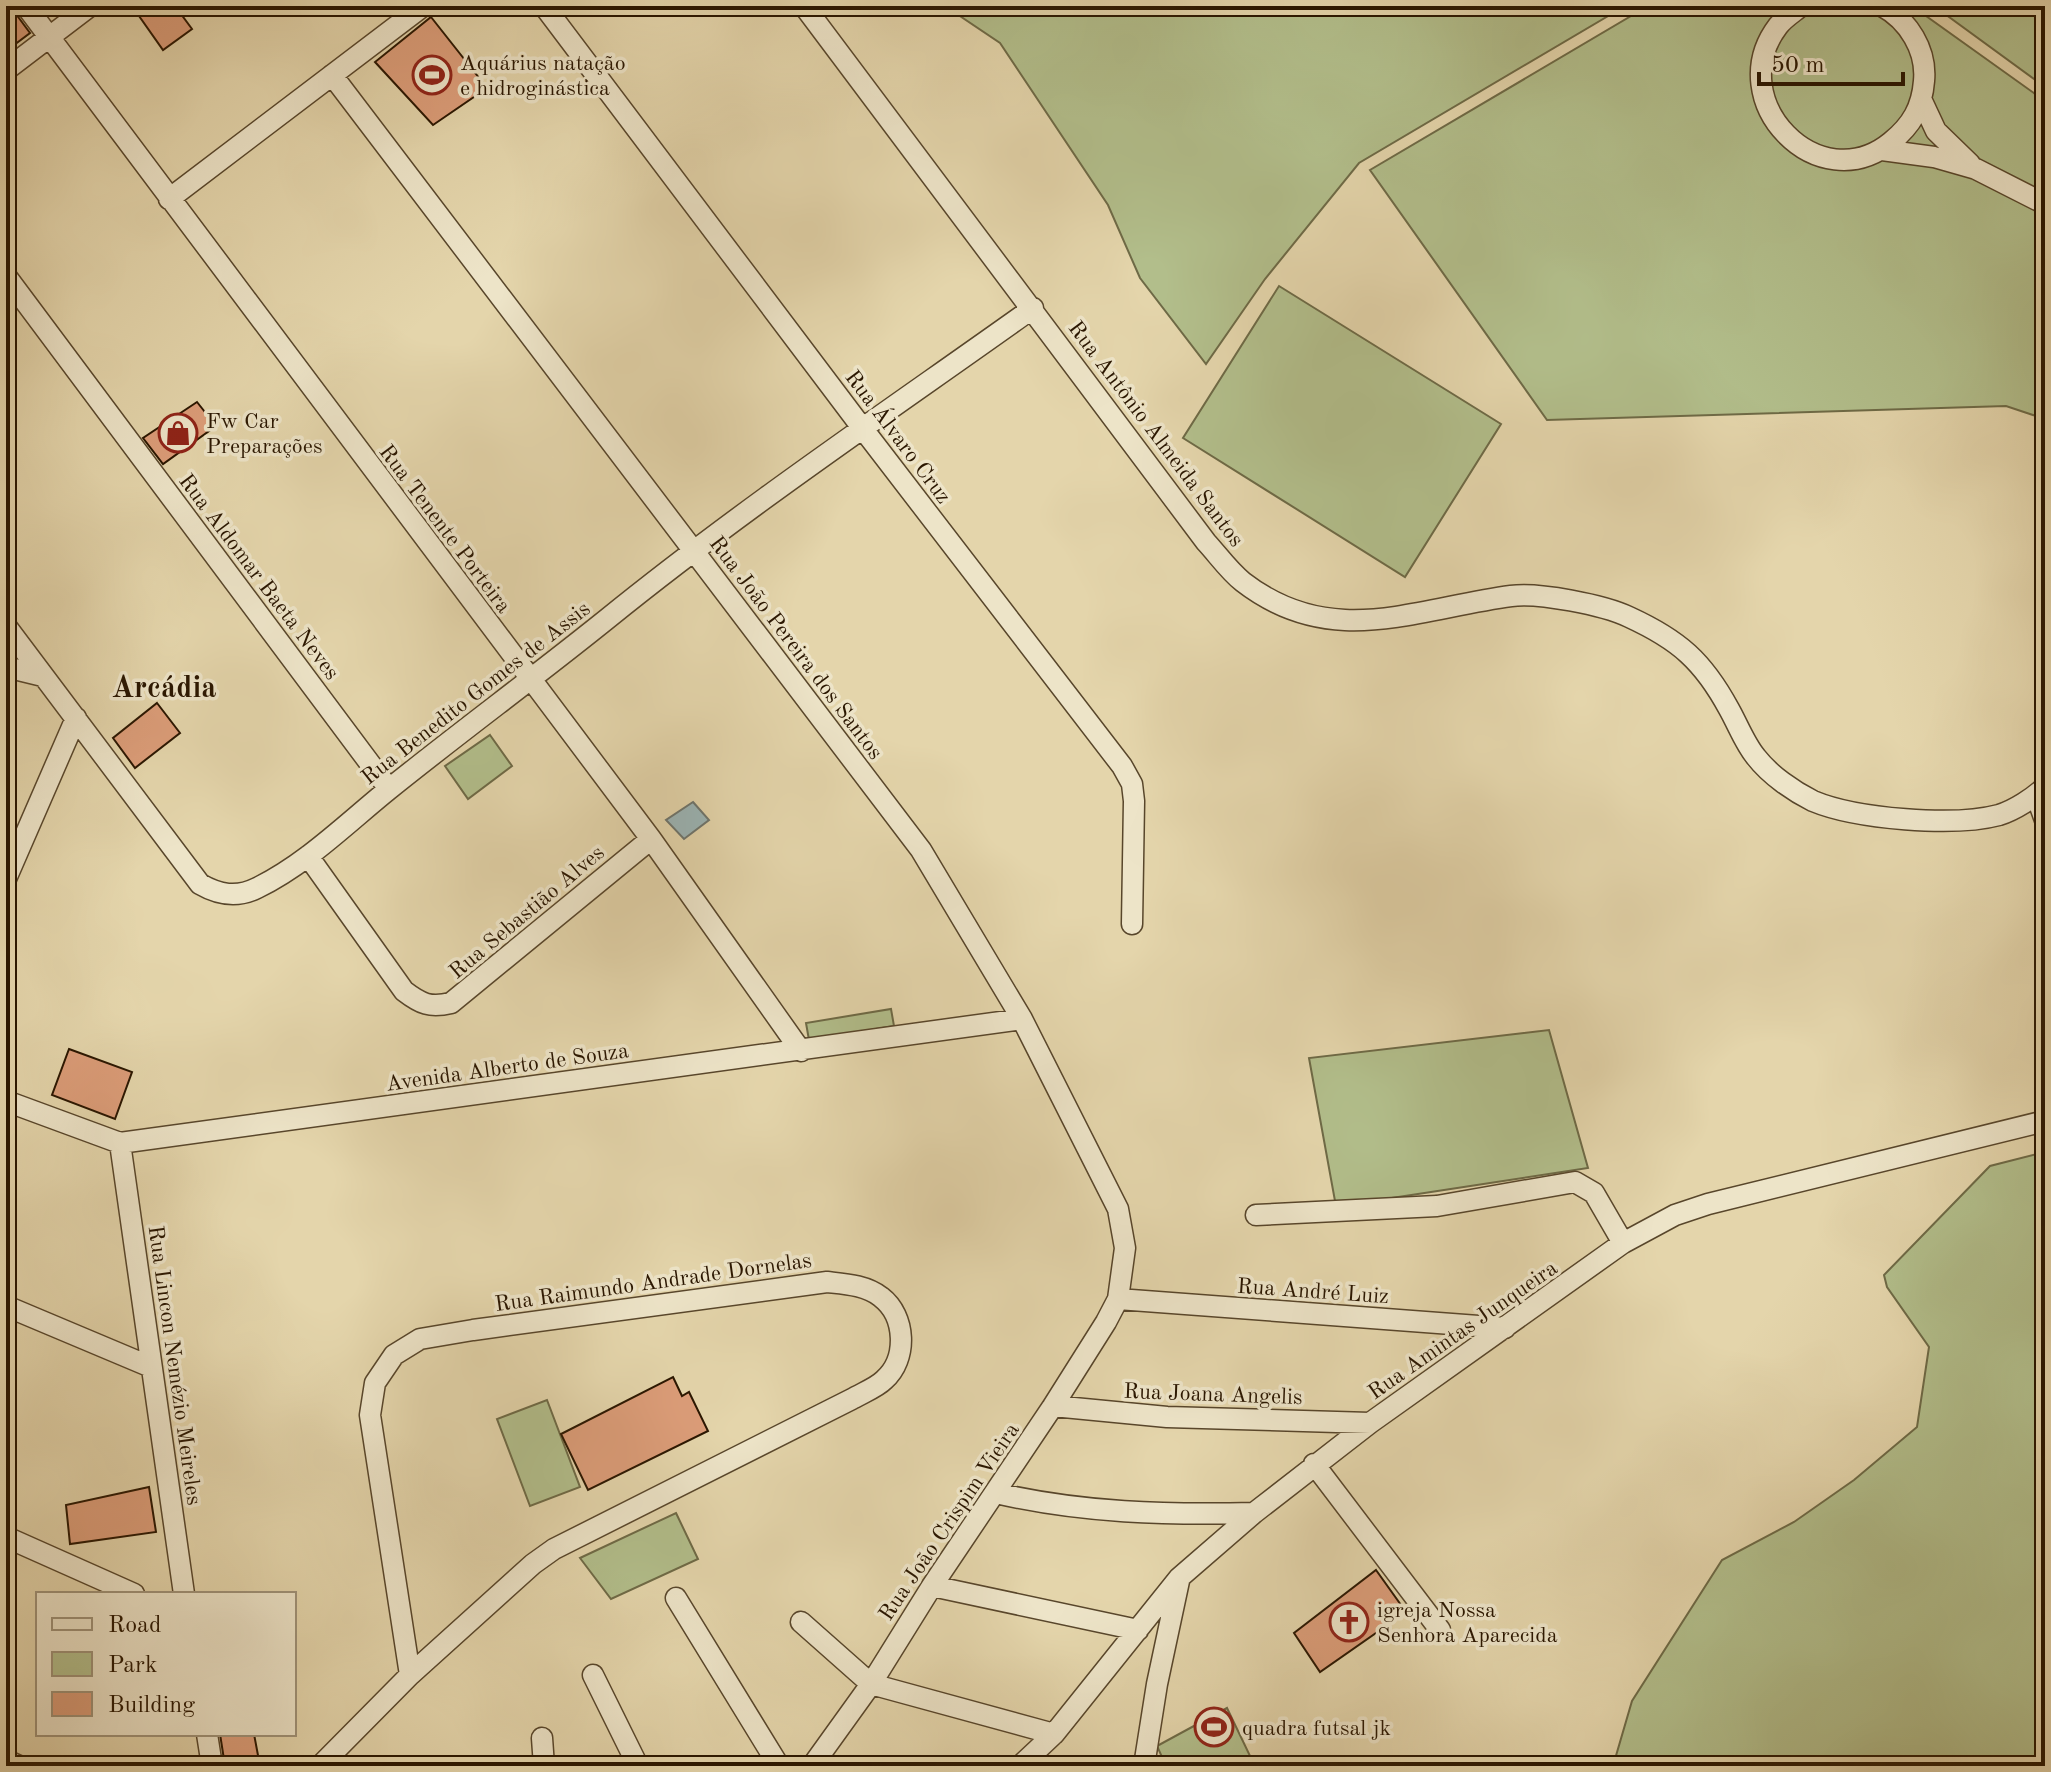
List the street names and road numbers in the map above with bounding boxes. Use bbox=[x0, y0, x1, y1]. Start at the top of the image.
street label: Rua Antônio Almeida Santos bbox=[1064, 317, 1247, 551]
street label: Rua Álvaro Cruz bbox=[840, 365, 957, 508]
street label: Rua Tenente Porteira bbox=[374, 441, 515, 617]
street label: Rua Aldomar Baeta Neves bbox=[174, 470, 343, 684]
street label: Rua João Pereira dos Santos bbox=[704, 533, 886, 764]
street label: Rua Benedito Gomes de Assis bbox=[358, 598, 595, 789]
street label: Rua Sebastião Alves bbox=[446, 842, 609, 983]
street label: Avenida Alberto de Souza bbox=[384, 1040, 630, 1096]
street label: Rua Lincon Nemézio Meireles bbox=[143, 1224, 205, 1507]
street label: Rua Raimundo Andrade Dornelas bbox=[493, 1250, 813, 1316]
street label: Rua Amintas Junqueira bbox=[1365, 1257, 1562, 1404]
street label: Rua André Luiz bbox=[1236, 1276, 1389, 1308]
street label: Rua Joana Angelis bbox=[1123, 1381, 1303, 1409]
street label: Rua João Crispim Vieira bbox=[875, 1419, 1024, 1625]

